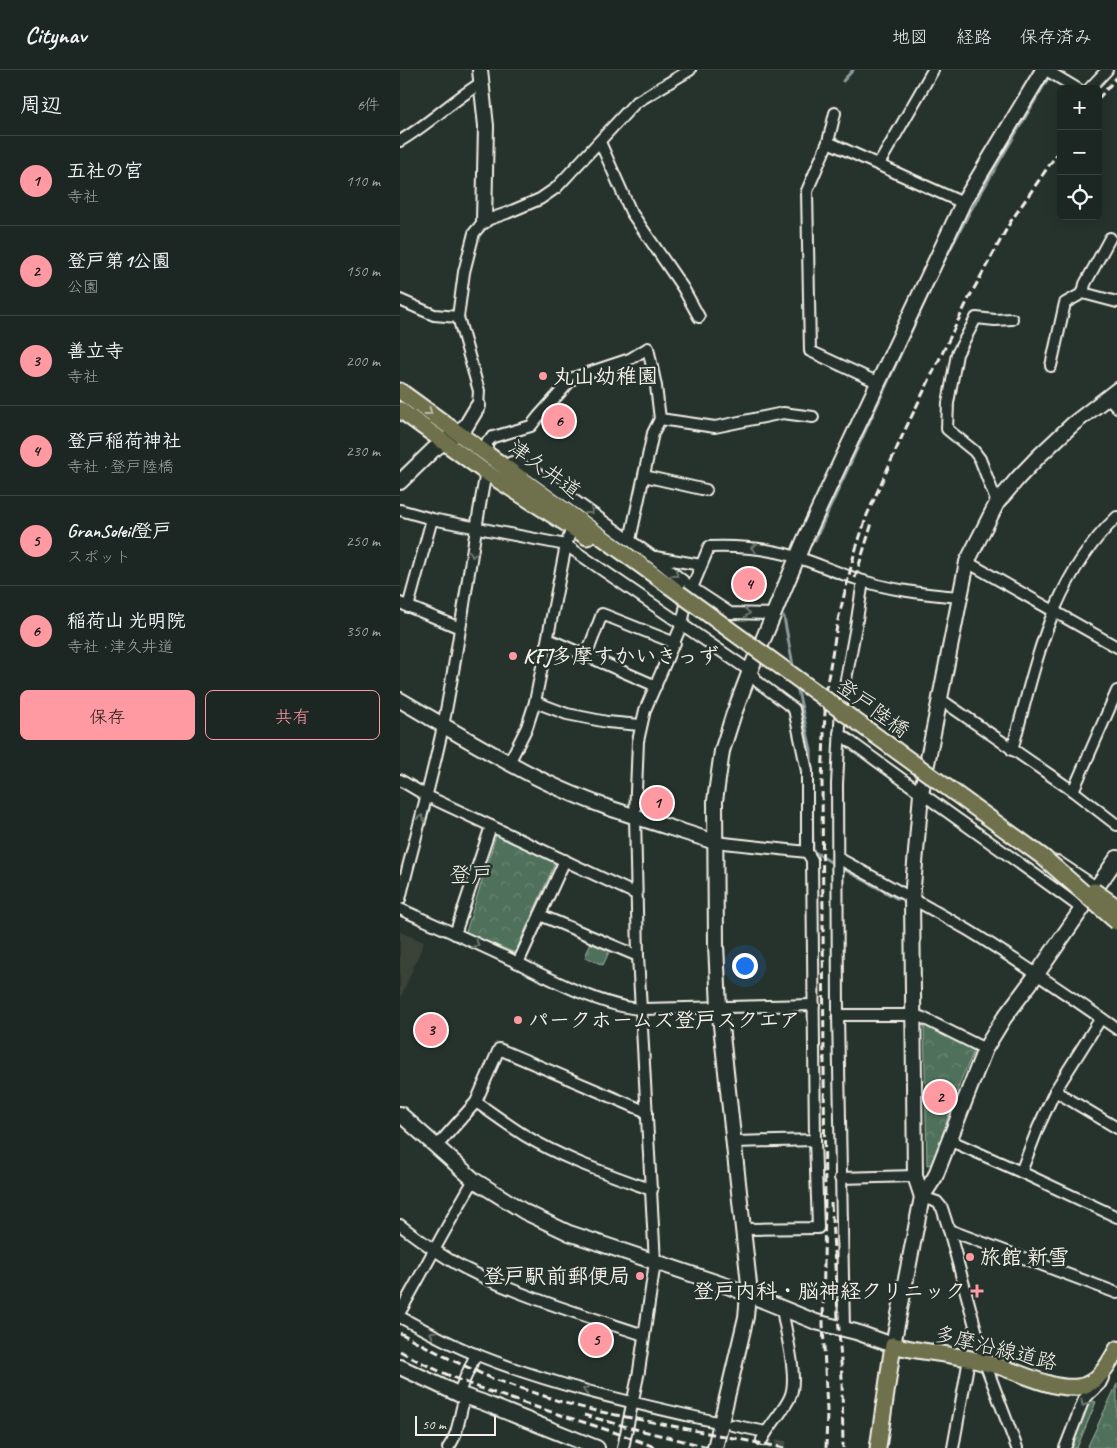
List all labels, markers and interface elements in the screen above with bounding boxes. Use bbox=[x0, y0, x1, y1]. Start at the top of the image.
text: Citynav bbox=[25, 20, 86, 50]
text: 地図 bbox=[892, 26, 928, 48]
text: 経路 bbox=[956, 26, 992, 48]
text: 保存済み bbox=[1020, 26, 1092, 48]
map controls bbox=[1057, 85, 1102, 220]
button: + bbox=[1057, 85, 1102, 130]
text: 周辺 bbox=[20, 92, 62, 118]
text: 6件 bbox=[357, 95, 380, 115]
button: − bbox=[1057, 130, 1102, 175]
text: 五社の宮 bbox=[67, 159, 143, 183]
text: 1 bbox=[32, 171, 40, 191]
text: 110 m bbox=[346, 171, 380, 191]
button: locate bbox=[1057, 175, 1102, 220]
text: 寺社 bbox=[67, 187, 99, 207]
text: 登戸第1公園 bbox=[67, 249, 171, 273]
text: 2 bbox=[32, 261, 40, 281]
text: 150 m bbox=[346, 261, 380, 281]
text: 公園 bbox=[67, 277, 99, 297]
text: 善立寺 bbox=[67, 339, 124, 363]
text: 3 bbox=[32, 351, 40, 371]
text: 200 m bbox=[346, 351, 380, 371]
place label: 丸山幼稚園 bbox=[553, 363, 658, 389]
text: 寺社 bbox=[67, 367, 99, 387]
marker: 丸山幼稚園 bbox=[537, 370, 549, 382]
pin: 6 bbox=[543, 402, 575, 440]
one-way arrow bbox=[423, 406, 433, 415]
text: 登戸稲荷神社 bbox=[67, 429, 181, 453]
street label: 津久井道 bbox=[503, 434, 587, 504]
text: 4 bbox=[32, 441, 40, 461]
text: 230 m bbox=[346, 441, 380, 461]
text: 寺社 · 登戸陸橋 bbox=[67, 457, 174, 477]
one-way arrow bbox=[584, 506, 593, 514]
text: GranSoleil登戸 bbox=[67, 519, 171, 543]
text: 5 bbox=[33, 531, 39, 551]
text: 250 m bbox=[346, 531, 380, 551]
one-way arrow bbox=[750, 543, 758, 554]
text: スポット bbox=[67, 547, 131, 567]
one-way arrow bbox=[468, 550, 478, 559]
pin: 4 bbox=[733, 565, 765, 603]
one-way arrow bbox=[669, 568, 679, 577]
one-way arrow bbox=[744, 608, 751, 618]
text: 稲荷山 光明院 bbox=[67, 609, 186, 633]
text: 6 bbox=[32, 621, 40, 641]
text: 350 m bbox=[346, 621, 380, 641]
text: 寺社 · 津久井道 bbox=[67, 637, 174, 657]
place label: KFJ多摩すかいきっず bbox=[523, 643, 719, 669]
marker: KFJ多摩すかいきっず bbox=[507, 650, 519, 662]
street label: 登戸陸橋 bbox=[831, 673, 915, 743]
button: 保存 bbox=[20, 690, 195, 740]
button: 共有 bbox=[205, 690, 380, 740]
pin: 1 bbox=[641, 784, 673, 822]
one-way arrow bbox=[416, 814, 426, 822]
district label: 登戸 bbox=[449, 861, 493, 889]
one-way arrow bbox=[471, 937, 480, 948]
your location bbox=[732, 953, 758, 979]
place label: パークホームズ登戸スクエア bbox=[528, 1007, 800, 1033]
pin: 3 bbox=[415, 1011, 447, 1049]
marker: パークホームズ登戸スクエア bbox=[512, 1014, 524, 1026]
pin: 2 bbox=[924, 1078, 956, 1116]
place label: 旅館 新雪 bbox=[980, 1244, 1069, 1270]
marker: 旅館 新雪 bbox=[964, 1251, 976, 1263]
place label: 登戸駅前郵便局 bbox=[483, 1263, 630, 1289]
marker: 登戸駅前郵便局 bbox=[634, 1270, 646, 1282]
place label: 登戸内科・脳神経クリニック bbox=[693, 1278, 966, 1304]
marker: 登戸内科・脳神経クリニック bbox=[970, 1284, 984, 1298]
street label: 多摩沿線道路 bbox=[932, 1320, 1060, 1376]
pin: 5 bbox=[580, 1321, 612, 1359]
one-way arrow bbox=[430, 1330, 439, 1340]
one-way arrow bbox=[582, 1386, 590, 1396]
one-way arrow bbox=[1080, 1398, 1090, 1407]
scale bar bbox=[415, 1413, 496, 1436]
text: 50 m bbox=[422, 1416, 446, 1433]

